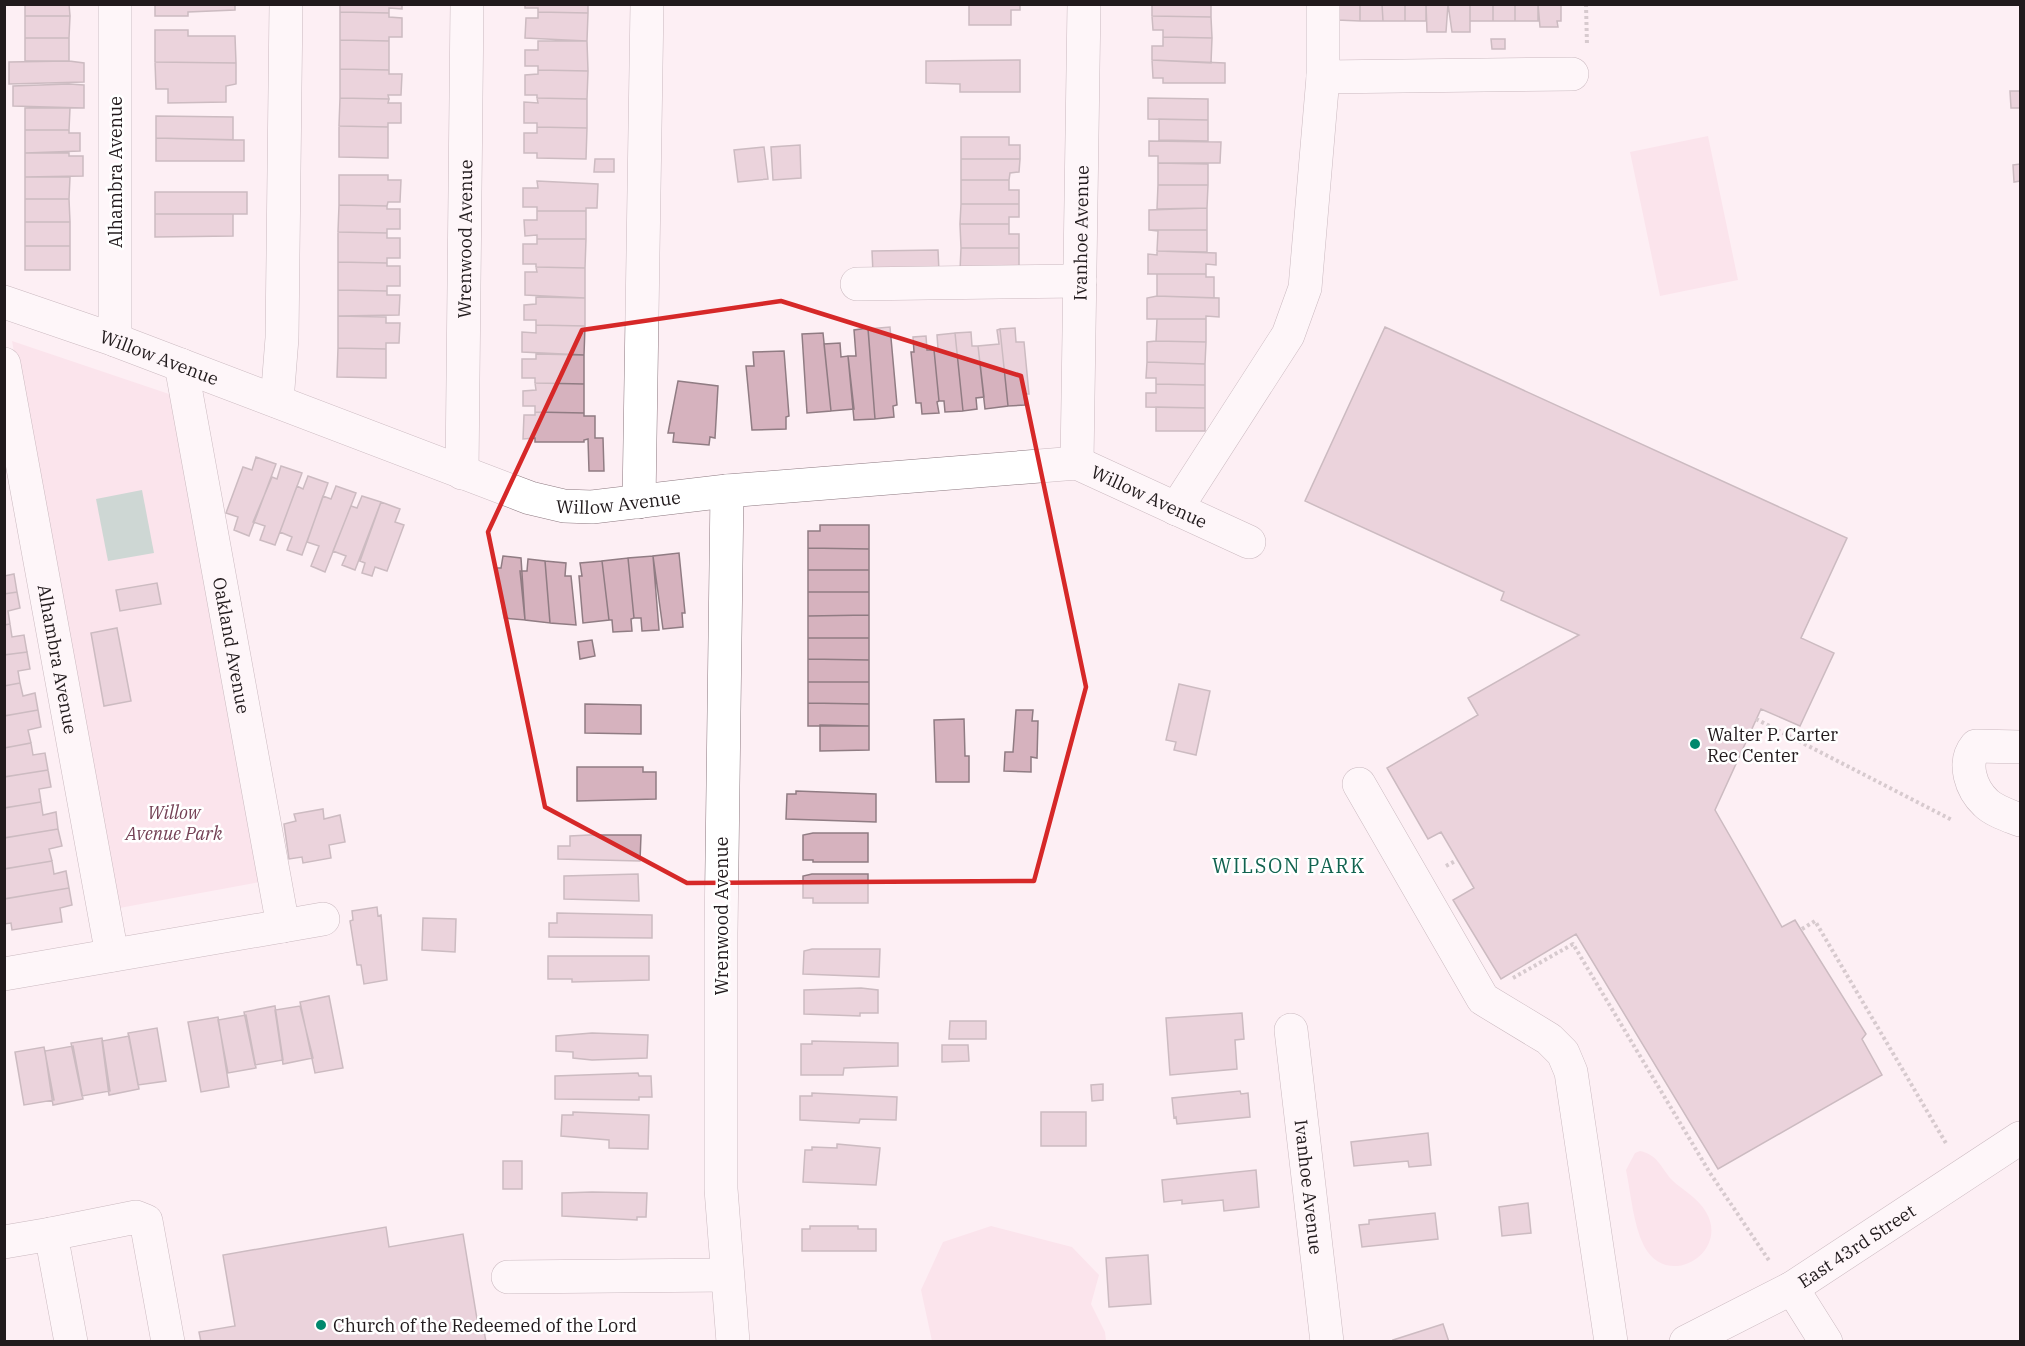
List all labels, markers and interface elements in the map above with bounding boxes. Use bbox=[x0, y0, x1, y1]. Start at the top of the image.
street label: Alhambra Avenue bbox=[104, 96, 127, 248]
street label: Wrenwood Avenue bbox=[452, 159, 477, 319]
street label: Ivanhoe Avenue bbox=[1068, 165, 1093, 301]
street label: Willow Avenue bbox=[97, 324, 222, 390]
street label: Willow Avenue bbox=[1088, 460, 1211, 533]
street label: Willow Avenue bbox=[556, 485, 682, 519]
street label: Oakland Avenue bbox=[208, 575, 256, 716]
street label: Alhambra Avenue bbox=[33, 582, 83, 736]
place label: Walter P. Carter Rec Center bbox=[1707, 723, 1838, 767]
marker: Walter P. Carter Rec Center bbox=[1688, 737, 1702, 751]
park label: Willow Avenue Park bbox=[125, 801, 223, 845]
street label: Wrenwood Avenue bbox=[710, 837, 733, 995]
district label: WILSON PARK bbox=[1212, 852, 1366, 879]
street label: Ivanhoe Avenue bbox=[1290, 1118, 1328, 1256]
street label: East 43rd Street bbox=[1793, 1199, 1919, 1293]
place label: Church of the Redeemed of the Lord bbox=[333, 1314, 637, 1337]
marker: Church of the Redeemed of the Lord bbox=[314, 1318, 328, 1332]

